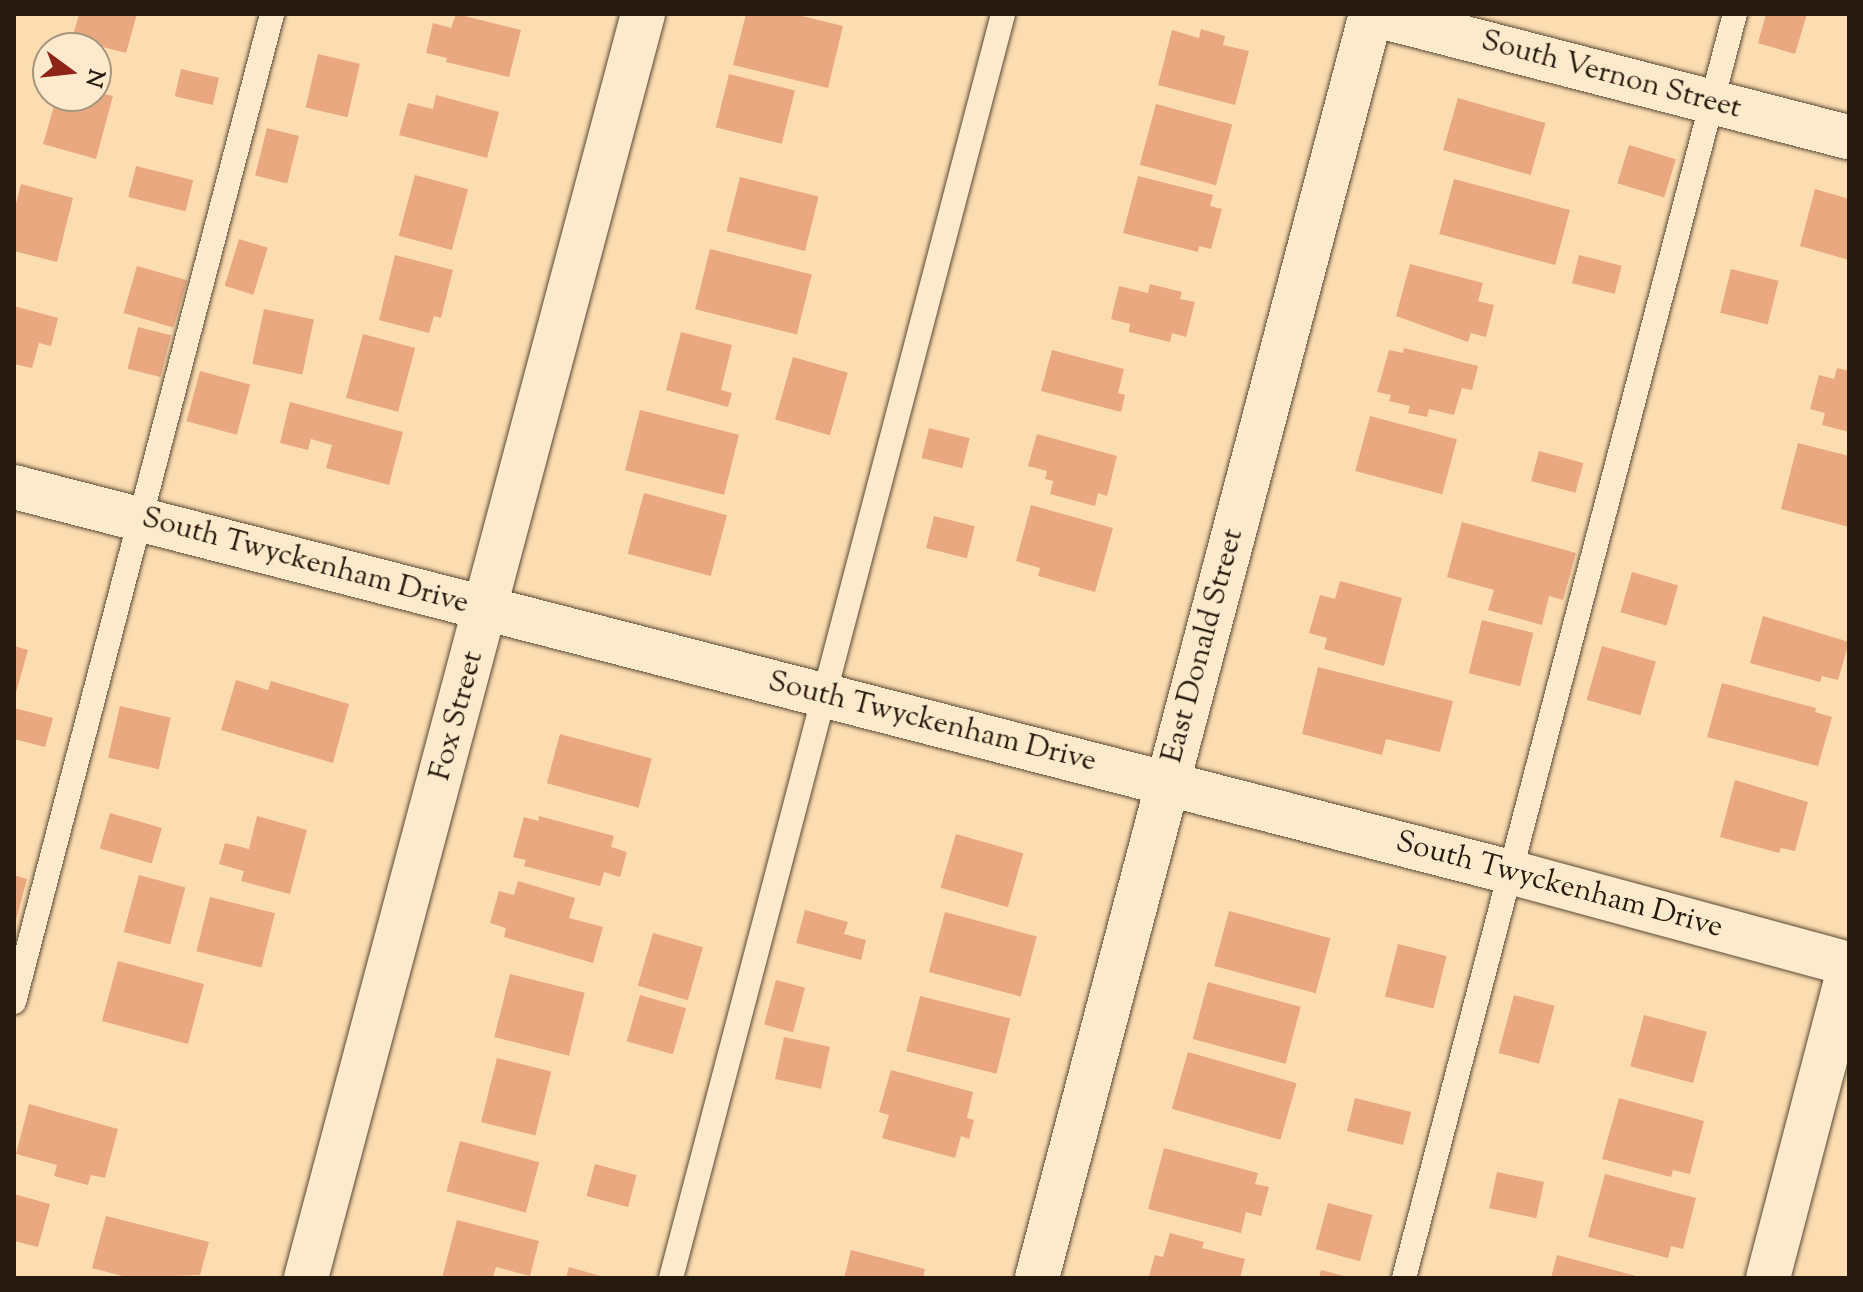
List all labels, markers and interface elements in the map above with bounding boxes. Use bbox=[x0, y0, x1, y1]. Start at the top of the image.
street label: South Vernon Street bbox=[1477, 24, 1745, 128]
north arrow bbox=[32, 32, 112, 112]
text: N bbox=[76, 65, 111, 90]
street label: South Twyckenham Drive bbox=[138, 501, 472, 623]
street label: East Donald Street bbox=[1155, 525, 1253, 767]
street label: Fox Street bbox=[423, 647, 493, 785]
street label: South Twyckenham Drive bbox=[764, 665, 1100, 781]
street label: South Twyckenham Drive bbox=[1392, 825, 1726, 947]

